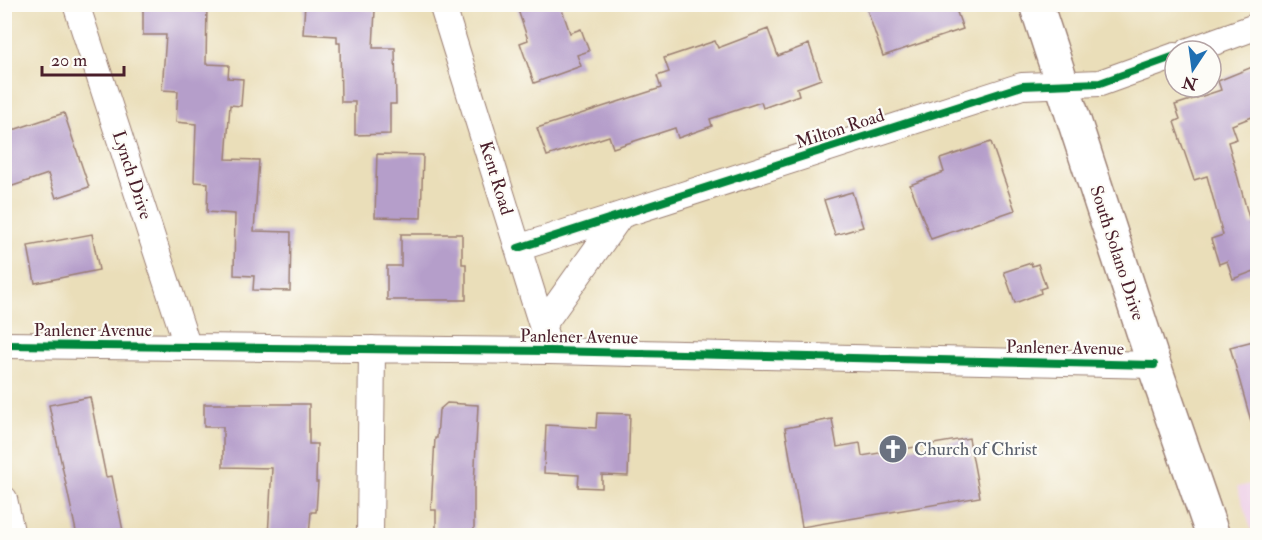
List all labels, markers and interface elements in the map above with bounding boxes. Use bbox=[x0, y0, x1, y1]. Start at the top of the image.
scale bar bbox=[42, 39, 124, 77]
north arrow bbox=[1163, 39, 1223, 99]
text: 20 m bbox=[51, 49, 87, 72]
text: N bbox=[1180, 71, 1200, 94]
street label: Milton Road bbox=[793, 104, 887, 154]
street label: Lynch Drive bbox=[107, 128, 157, 223]
street label: Kent Road bbox=[474, 138, 518, 218]
street label: South Solano Drive bbox=[1084, 183, 1150, 324]
street label: Panlener Avenue bbox=[34, 319, 153, 342]
street label: Panlener Avenue bbox=[520, 324, 639, 350]
street label: Panlener Avenue bbox=[1006, 335, 1125, 361]
church icon: Church of Christ bbox=[877, 433, 909, 465]
place label: Church of Christ bbox=[914, 438, 1038, 461]

